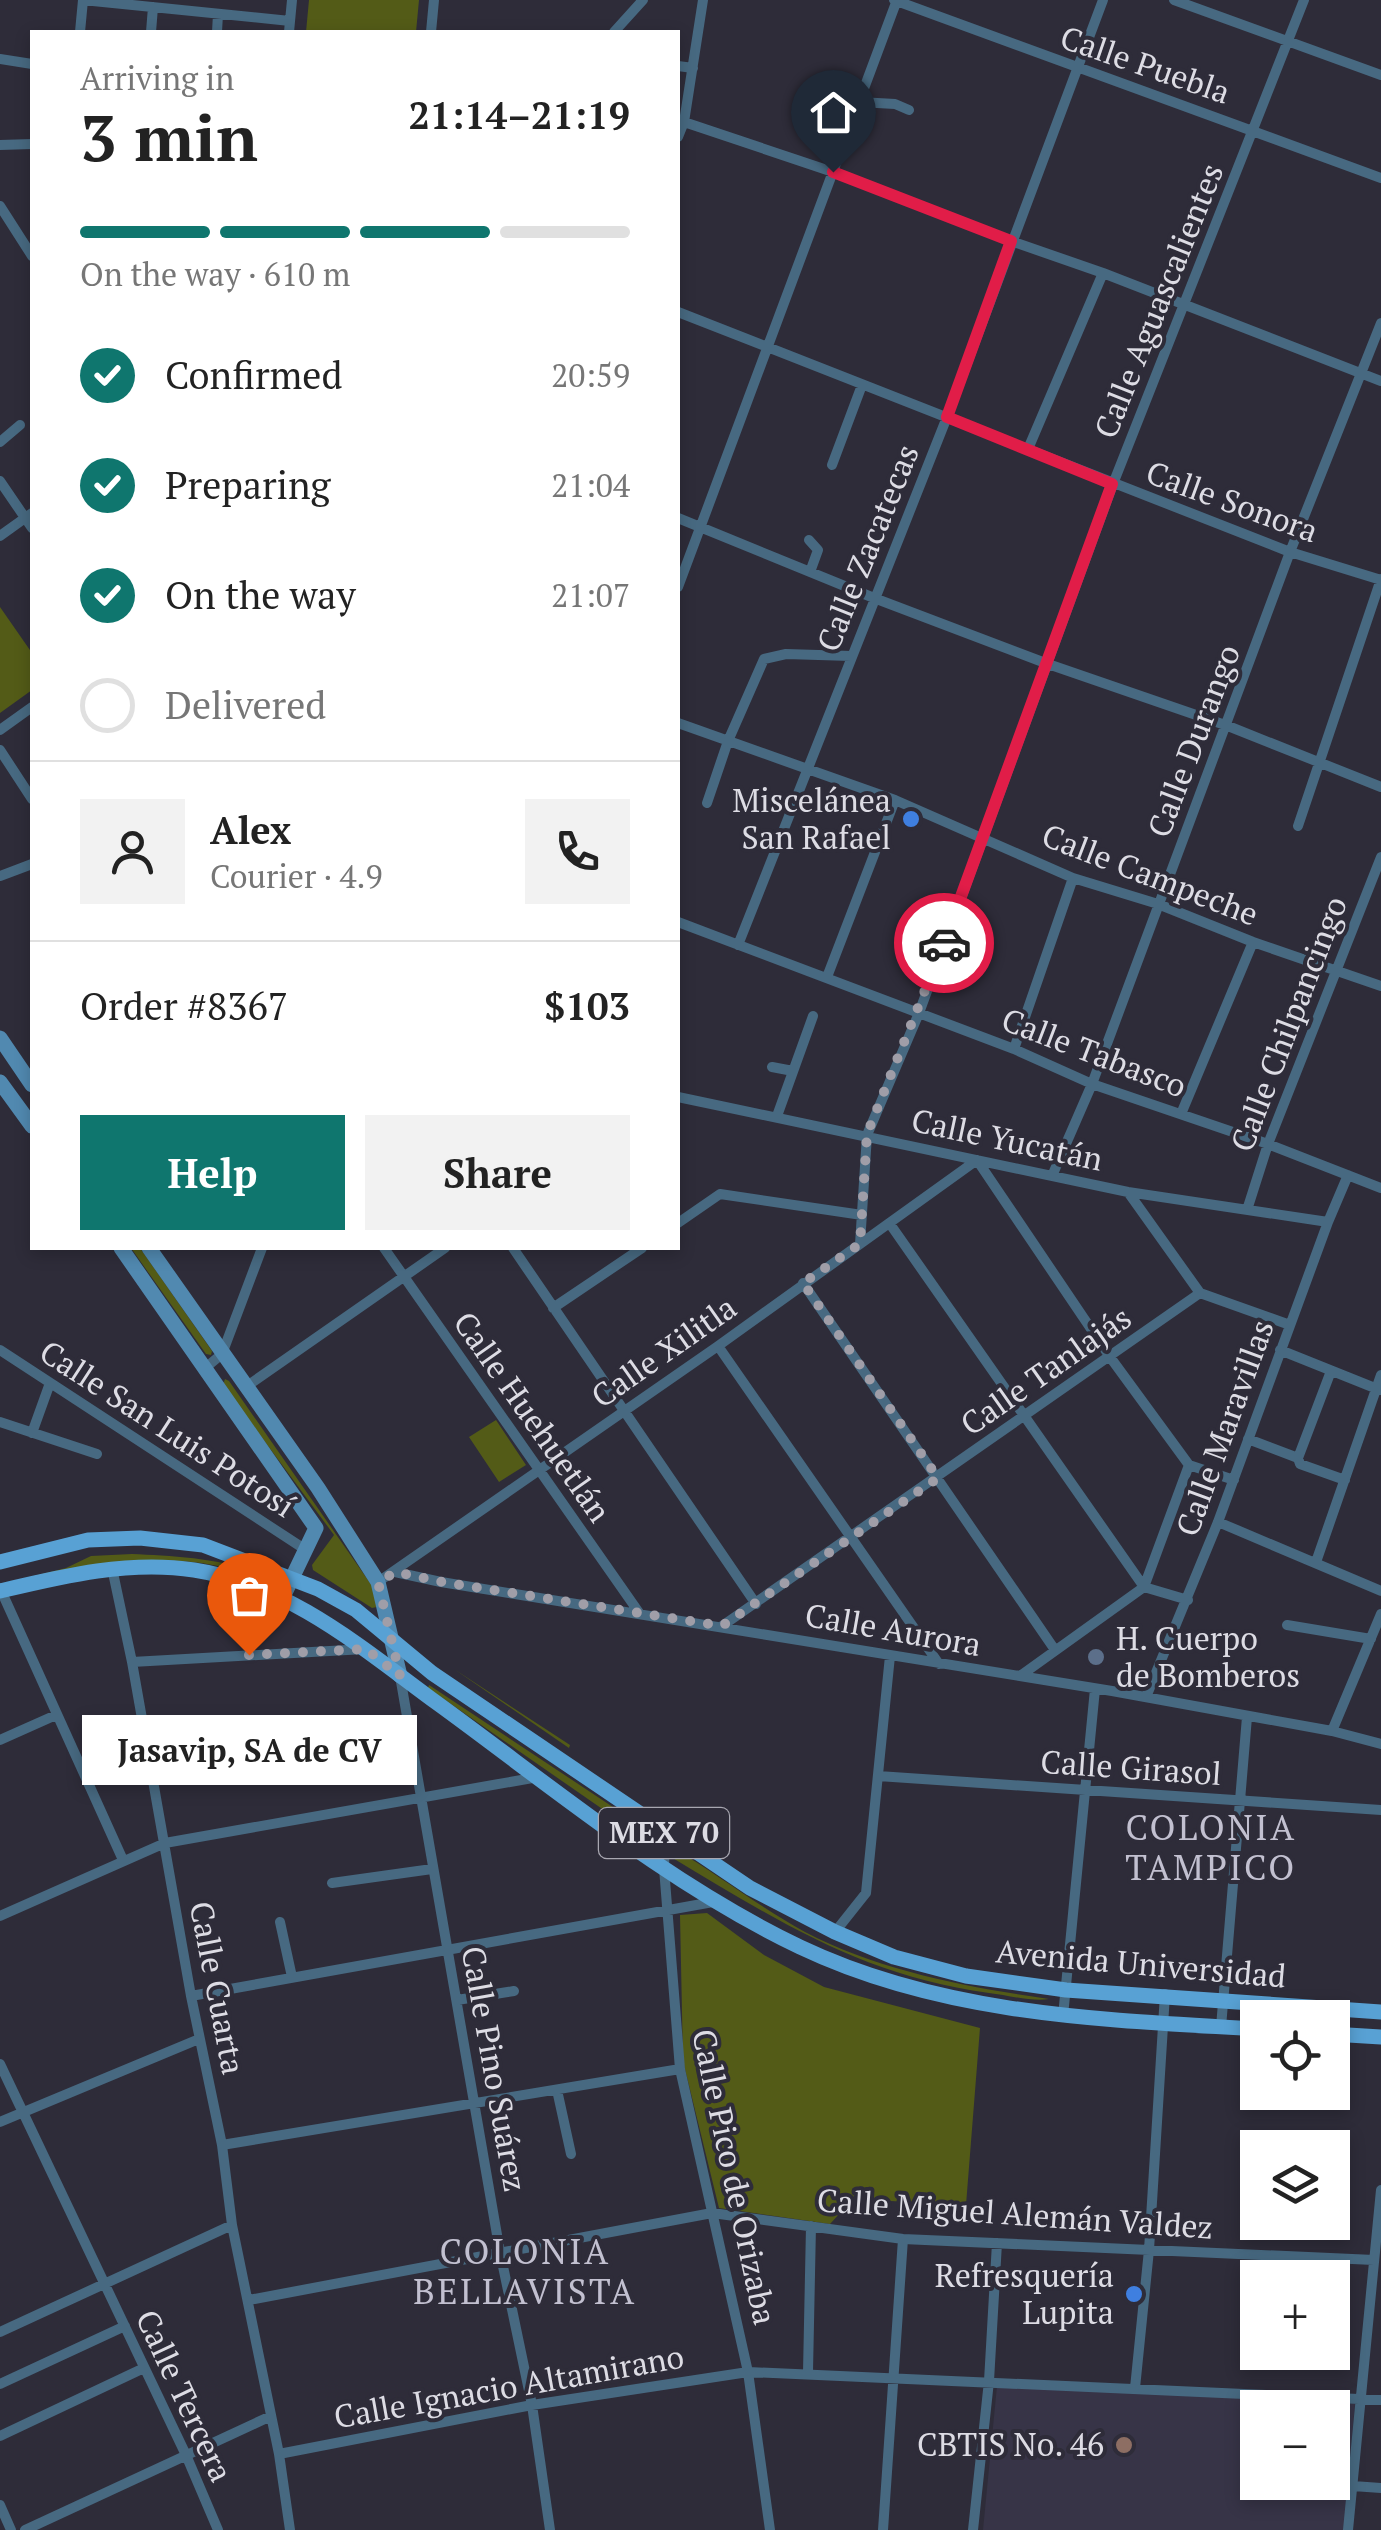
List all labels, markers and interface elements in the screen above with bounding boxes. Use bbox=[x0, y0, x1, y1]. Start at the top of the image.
street label: Calle Puebla bbox=[1055, 15, 1236, 113]
text: Arriving in bbox=[80, 57, 234, 99]
pin bbox=[791, 70, 876, 173]
icon: home bbox=[806, 85, 861, 140]
text: 21:14–21:19 bbox=[408, 90, 630, 140]
text: 3 min bbox=[80, 93, 258, 180]
street label: Calle Aguascalientes bbox=[1084, 157, 1232, 444]
text: On the way · 610 m bbox=[80, 253, 350, 295]
icon: check bbox=[80, 348, 135, 403]
text: Confirmed bbox=[165, 350, 343, 400]
text: 20:59 bbox=[551, 354, 630, 396]
street label: Calle Zacatecas bbox=[806, 438, 928, 657]
street label: Calle Sonora bbox=[1141, 451, 1324, 552]
icon: check bbox=[80, 458, 135, 513]
text: Preparing bbox=[165, 460, 331, 510]
text: 21:04 bbox=[551, 464, 630, 506]
icon: check bbox=[80, 568, 135, 623]
text: On the way bbox=[165, 570, 356, 620]
text: 21:07 bbox=[551, 574, 630, 616]
street label: Calle Durango bbox=[1137, 638, 1249, 843]
text: Delivered bbox=[165, 680, 326, 730]
place label: Miscelánea San Rafael bbox=[732, 779, 891, 858]
button: person bbox=[80, 799, 185, 904]
button: phone bbox=[525, 799, 630, 904]
text: Alex bbox=[210, 805, 291, 855]
marker: Miscelánea San Rafael bbox=[900, 808, 922, 830]
street label: Calle Campeche bbox=[1036, 814, 1264, 935]
text: Courier · 4.9 bbox=[210, 855, 382, 897]
street label: Calle Chilpancingo bbox=[1220, 890, 1356, 1157]
courier bbox=[894, 893, 994, 993]
icon: car bbox=[917, 916, 972, 971]
text: Order #8367 bbox=[80, 981, 288, 1031]
text: $103 bbox=[544, 981, 630, 1031]
street label: Calle Tabasco bbox=[996, 998, 1193, 1107]
street label: Calle Yucatán bbox=[908, 1098, 1107, 1180]
button: Help bbox=[80, 1115, 345, 1230]
button: Share bbox=[365, 1115, 630, 1230]
street label: Calle Xilitla bbox=[583, 1286, 744, 1417]
street label: Calle Tanlajás bbox=[952, 1296, 1139, 1444]
street label: Calle Huehuetlán bbox=[445, 1303, 621, 1530]
street label: Calle Maravillas bbox=[1165, 1314, 1283, 1542]
street label: Calle San Luis Potosí bbox=[32, 1330, 303, 1527]
pin bbox=[207, 1553, 292, 1656]
icon: bag bbox=[222, 1568, 277, 1623]
street label: Calle Aurora bbox=[802, 1593, 984, 1665]
place label: H. Cuerpo de Bomberos bbox=[1116, 1617, 1300, 1696]
marker: H. Cuerpo de Bomberos bbox=[1085, 1646, 1107, 1668]
callout: Jasavip, SA de CV bbox=[81, 1715, 416, 1785]
text: Jasavip, SA de CV bbox=[117, 1729, 382, 1771]
street label: Calle Girasol bbox=[1039, 1740, 1223, 1794]
district label: COLONIA TAMPICO bbox=[1125, 1804, 1297, 1890]
road number: MEX 70 bbox=[599, 1808, 729, 1858]
street label: Calle Cuarta bbox=[181, 1898, 255, 2078]
street label: Avenida Universidad bbox=[994, 1929, 1288, 1997]
street label: Calle Pino Suárez bbox=[453, 1943, 537, 2195]
map controls bbox=[1240, 2000, 1350, 2500]
button: locate bbox=[1240, 2000, 1350, 2110]
street label: Calle Pico de Orizaba bbox=[683, 2025, 787, 2328]
button: layers bbox=[1240, 2130, 1350, 2240]
street label: Calle Miguel Alemán Valdez bbox=[816, 2178, 1214, 2248]
district label: COLONIA BELLAVISTA bbox=[413, 2228, 637, 2314]
place label: Refresquería Lupita bbox=[935, 2254, 1114, 2333]
button: + bbox=[1240, 2260, 1350, 2370]
marker: Refresquería Lupita bbox=[1123, 2283, 1145, 2305]
street label: Calle Tercera bbox=[127, 2303, 243, 2488]
street label: Calle Ignacio Altamirano bbox=[331, 2335, 687, 2437]
button: − bbox=[1240, 2390, 1350, 2500]
place label: CBTIS No. 46 bbox=[917, 2423, 1104, 2465]
marker: CBTIS No. 46 bbox=[1113, 2434, 1135, 2456]

